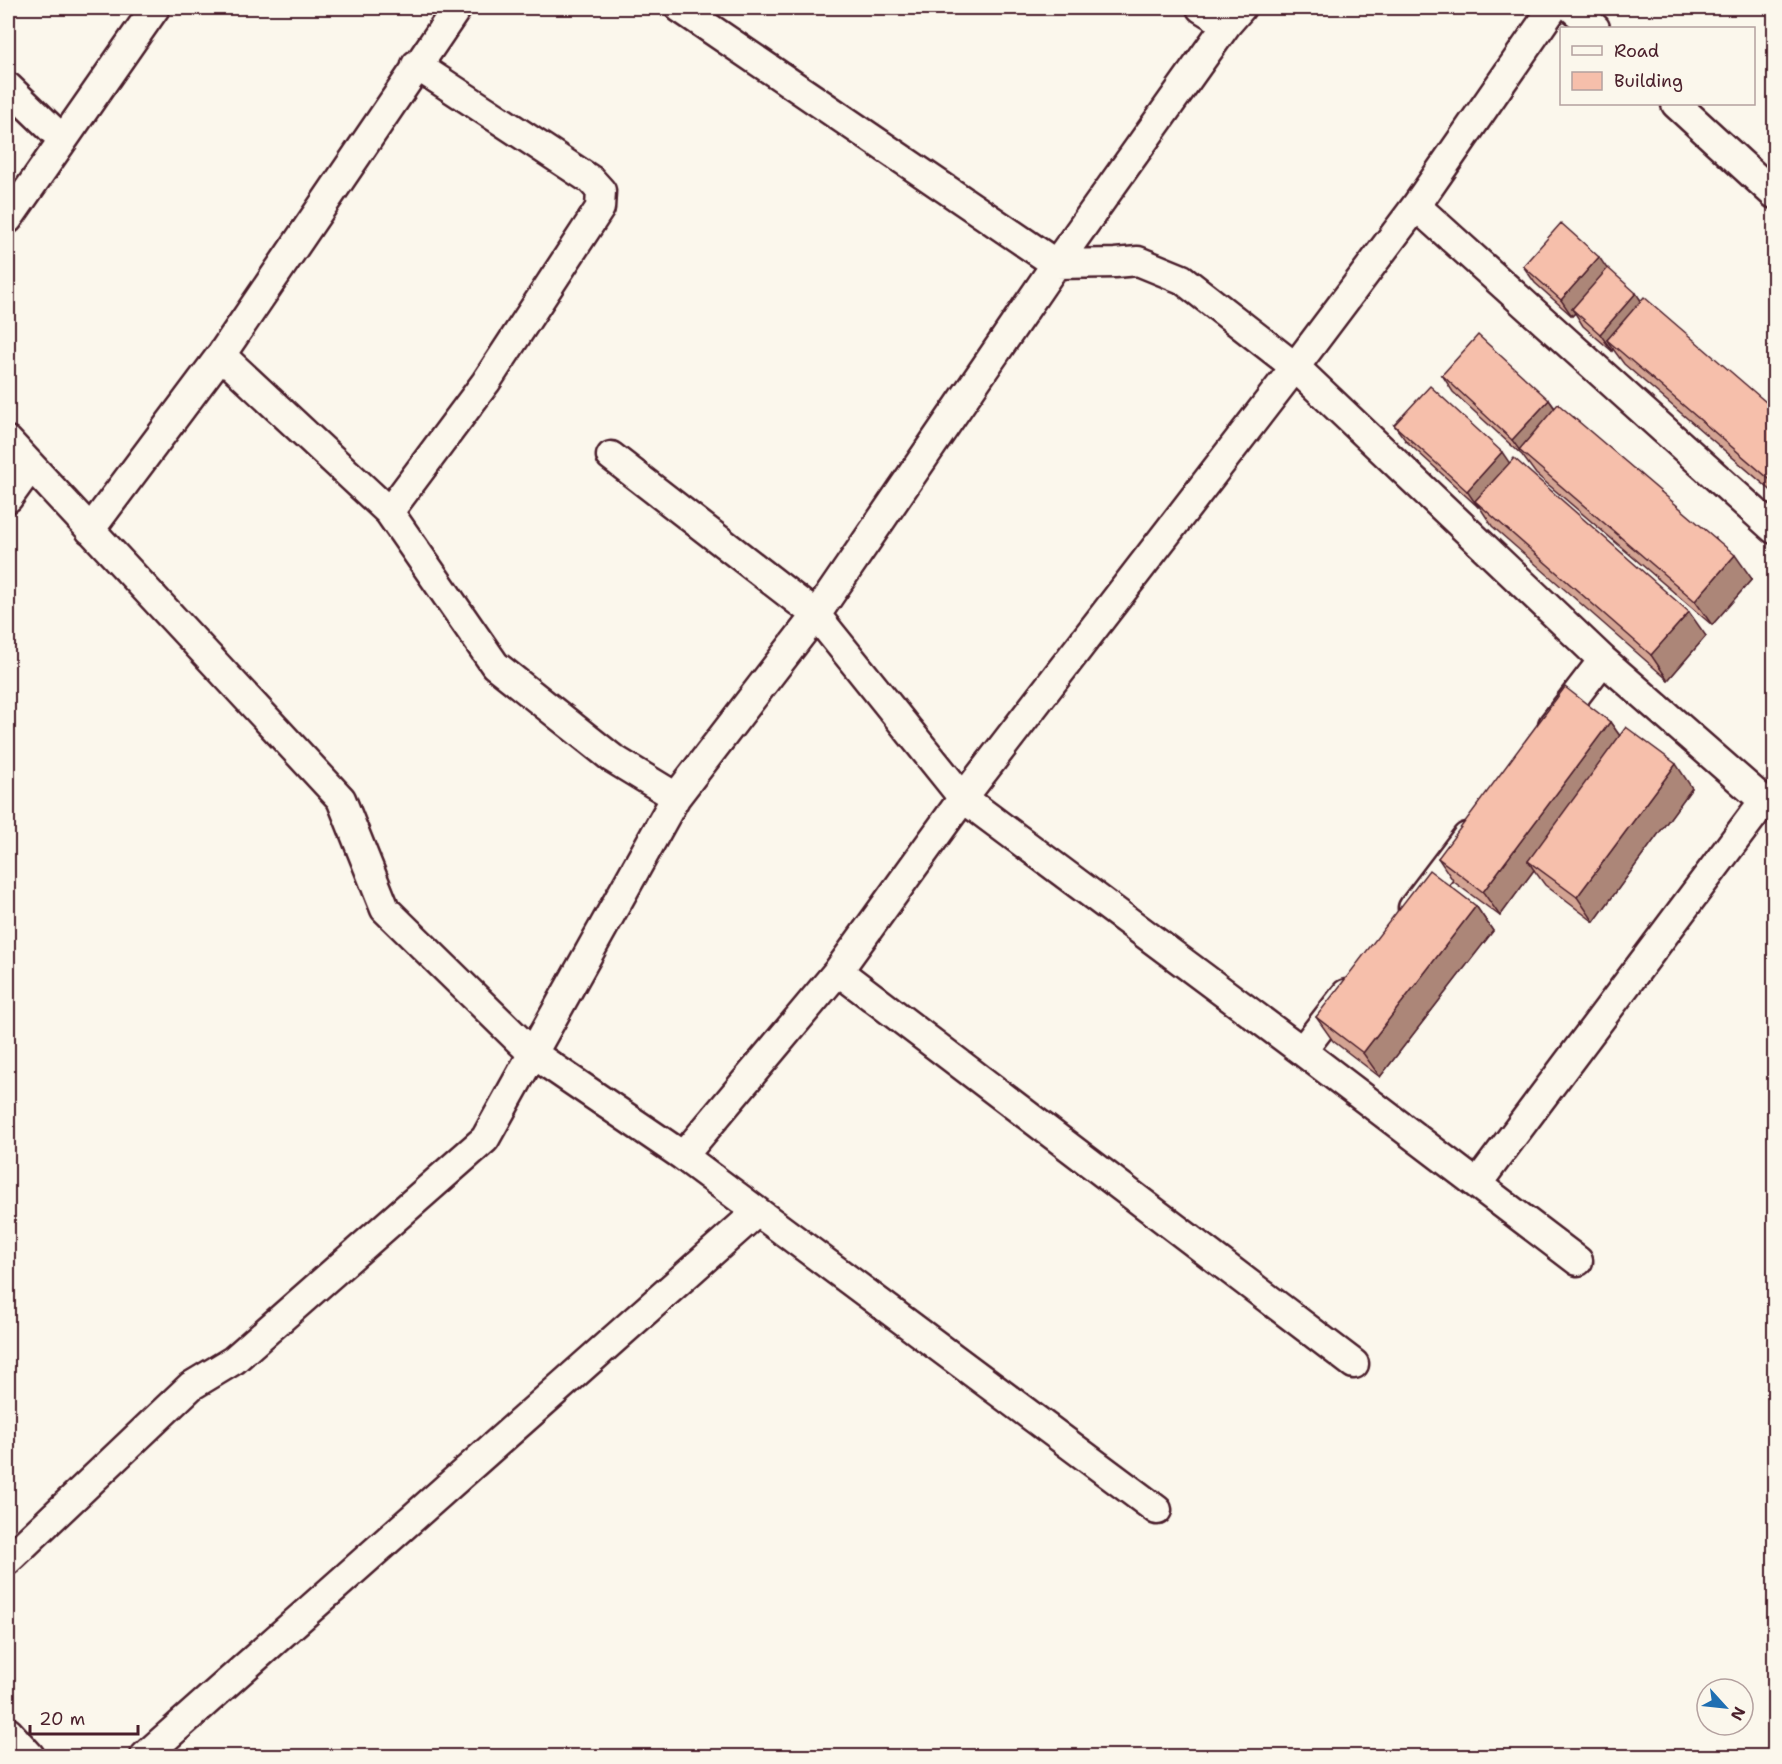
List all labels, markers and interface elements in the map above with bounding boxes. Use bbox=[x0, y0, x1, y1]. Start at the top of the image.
legend bbox=[1560, 27, 1755, 105]
text: Road bbox=[1614, 39, 1659, 63]
text: Building bbox=[1614, 69, 1683, 93]
north arrow bbox=[1695, 1677, 1755, 1737]
scale bar bbox=[30, 1698, 138, 1736]
text: N bbox=[1726, 1703, 1750, 1724]
text: 20 m bbox=[39, 1707, 85, 1731]

